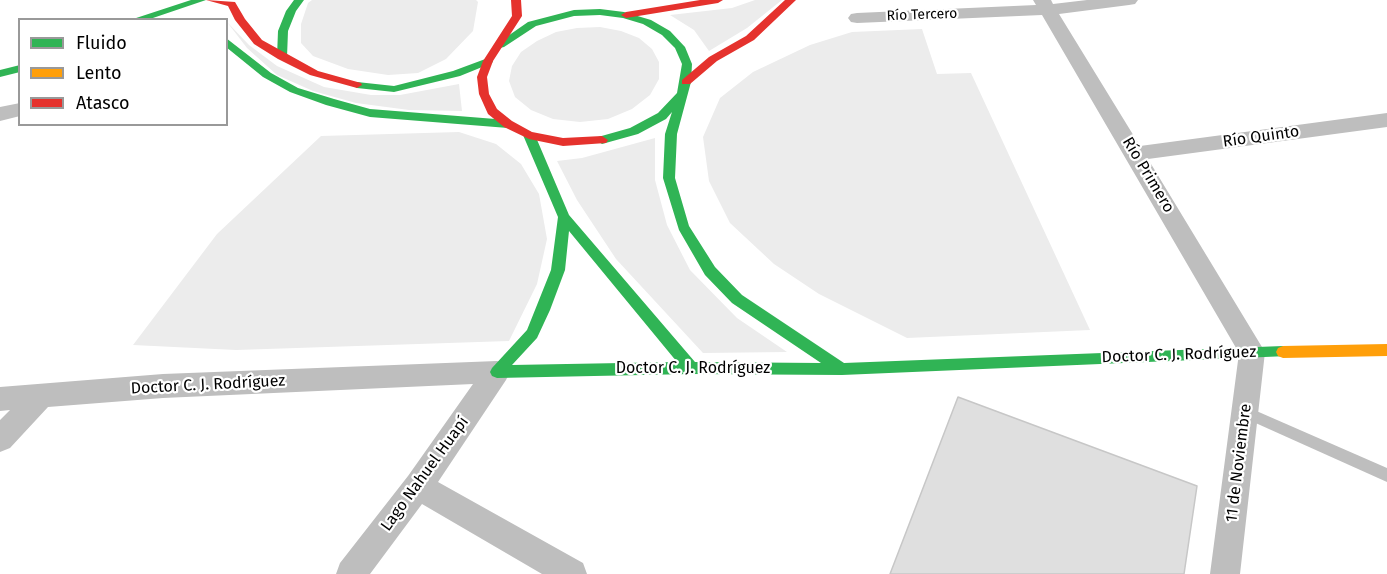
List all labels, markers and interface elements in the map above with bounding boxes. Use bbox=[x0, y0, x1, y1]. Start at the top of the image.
street label: Río Tercero bbox=[886, 5, 958, 25]
legend bbox=[18, 18, 228, 126]
text: Fluido bbox=[76, 32, 127, 54]
text: Lento bbox=[76, 62, 122, 84]
text: Atasco bbox=[76, 92, 129, 114]
street label: Río Quinto bbox=[1222, 122, 1300, 152]
street label: Río Primero bbox=[1118, 134, 1178, 216]
street label: Doctor C. J. Rodríguez bbox=[1101, 343, 1257, 367]
street label: Doctor C. J. Rodríguez bbox=[616, 359, 770, 379]
street label: Doctor C. J. Rodríguez bbox=[130, 371, 286, 399]
street label: 11 de Noviembre bbox=[1222, 403, 1256, 523]
street label: Lago Nahuel Huapí bbox=[377, 413, 473, 535]

